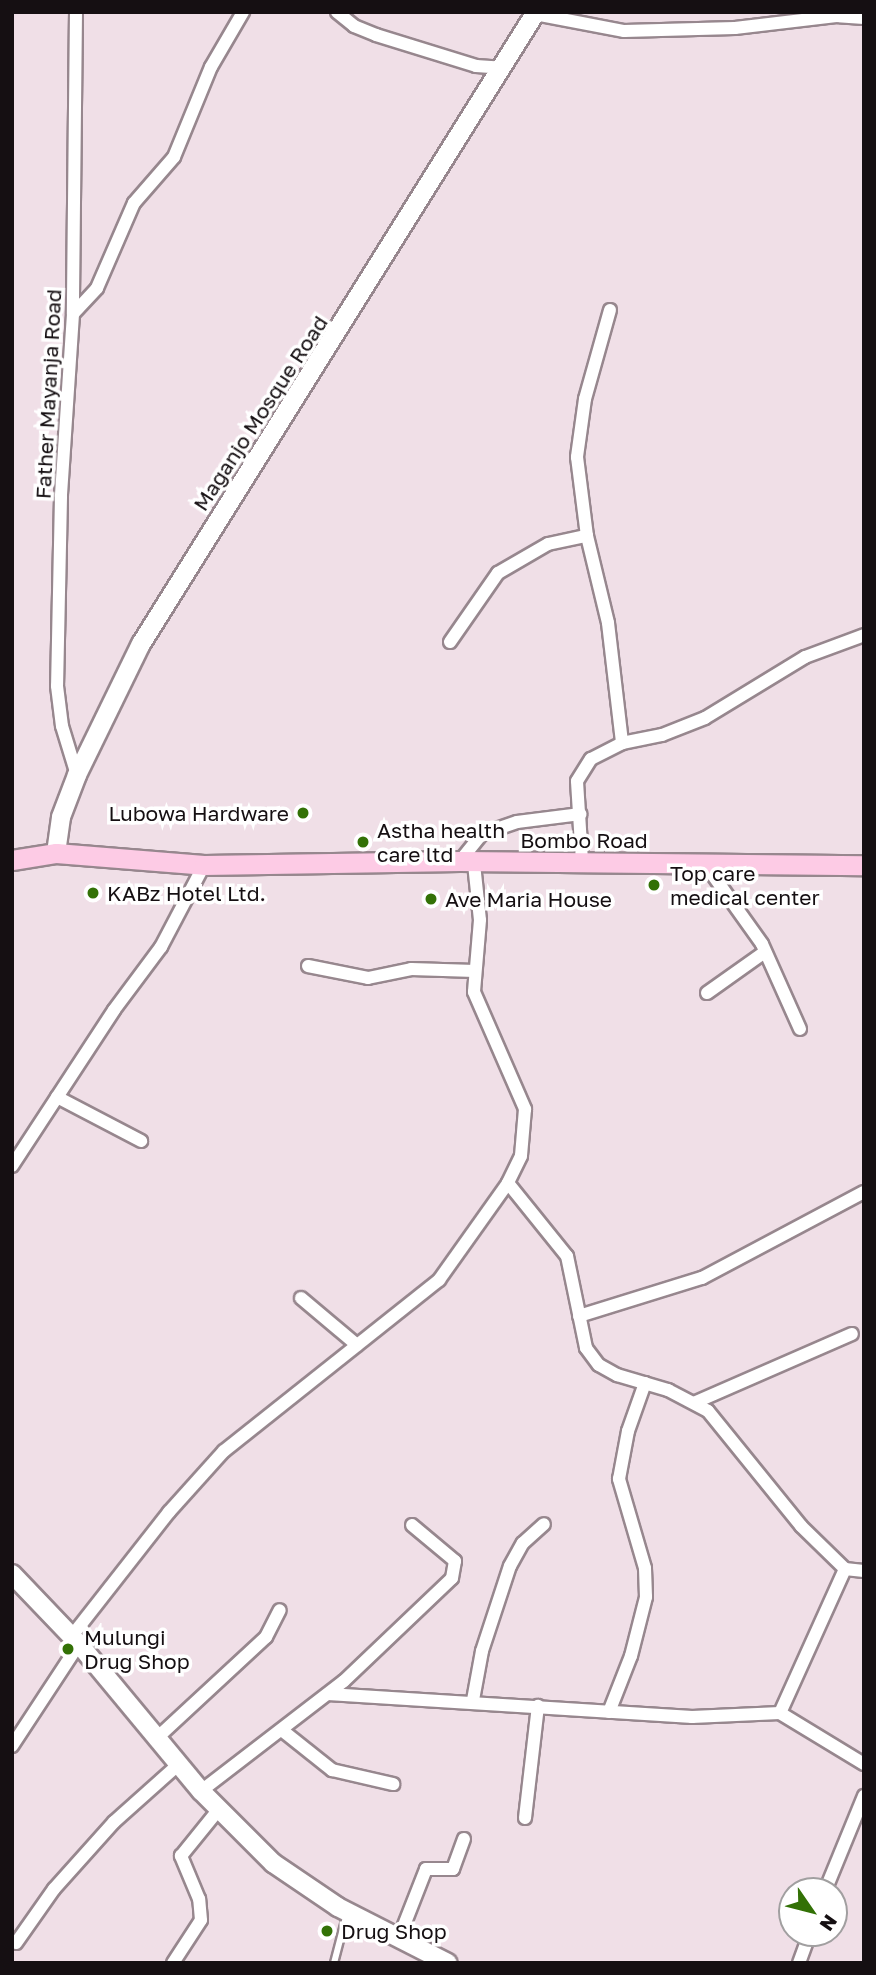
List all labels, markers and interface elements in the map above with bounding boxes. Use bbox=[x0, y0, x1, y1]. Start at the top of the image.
street label: Father Mayanja Road bbox=[30, 288, 66, 500]
street label: Maganjo Mosque Road bbox=[188, 311, 332, 515]
place label: Lubowa Hardware bbox=[108, 800, 289, 826]
marker: Lubowa Hardware bbox=[295, 805, 311, 821]
place label: Astha health care ltd bbox=[377, 817, 505, 867]
street label: Bombo Road bbox=[520, 827, 648, 853]
marker: Astha health care ltd bbox=[355, 834, 371, 850]
place label: Top care medical center bbox=[670, 860, 820, 910]
marker: Top care medical center bbox=[644, 875, 664, 895]
place label: KABz Hotel Ltd. bbox=[107, 880, 266, 906]
marker: KABz Hotel Ltd. bbox=[85, 885, 101, 901]
place label: Ave Maria House bbox=[445, 886, 612, 912]
marker: Ave Maria House bbox=[423, 891, 439, 907]
place label: Mulungi Drug Shop bbox=[84, 1624, 190, 1674]
marker: Mulungi Drug Shop bbox=[58, 1639, 78, 1659]
north arrow bbox=[778, 1877, 848, 1947]
text: N bbox=[815, 1911, 843, 1936]
place label: Drug Shop bbox=[341, 1918, 447, 1944]
marker: Drug Shop bbox=[319, 1923, 335, 1939]

